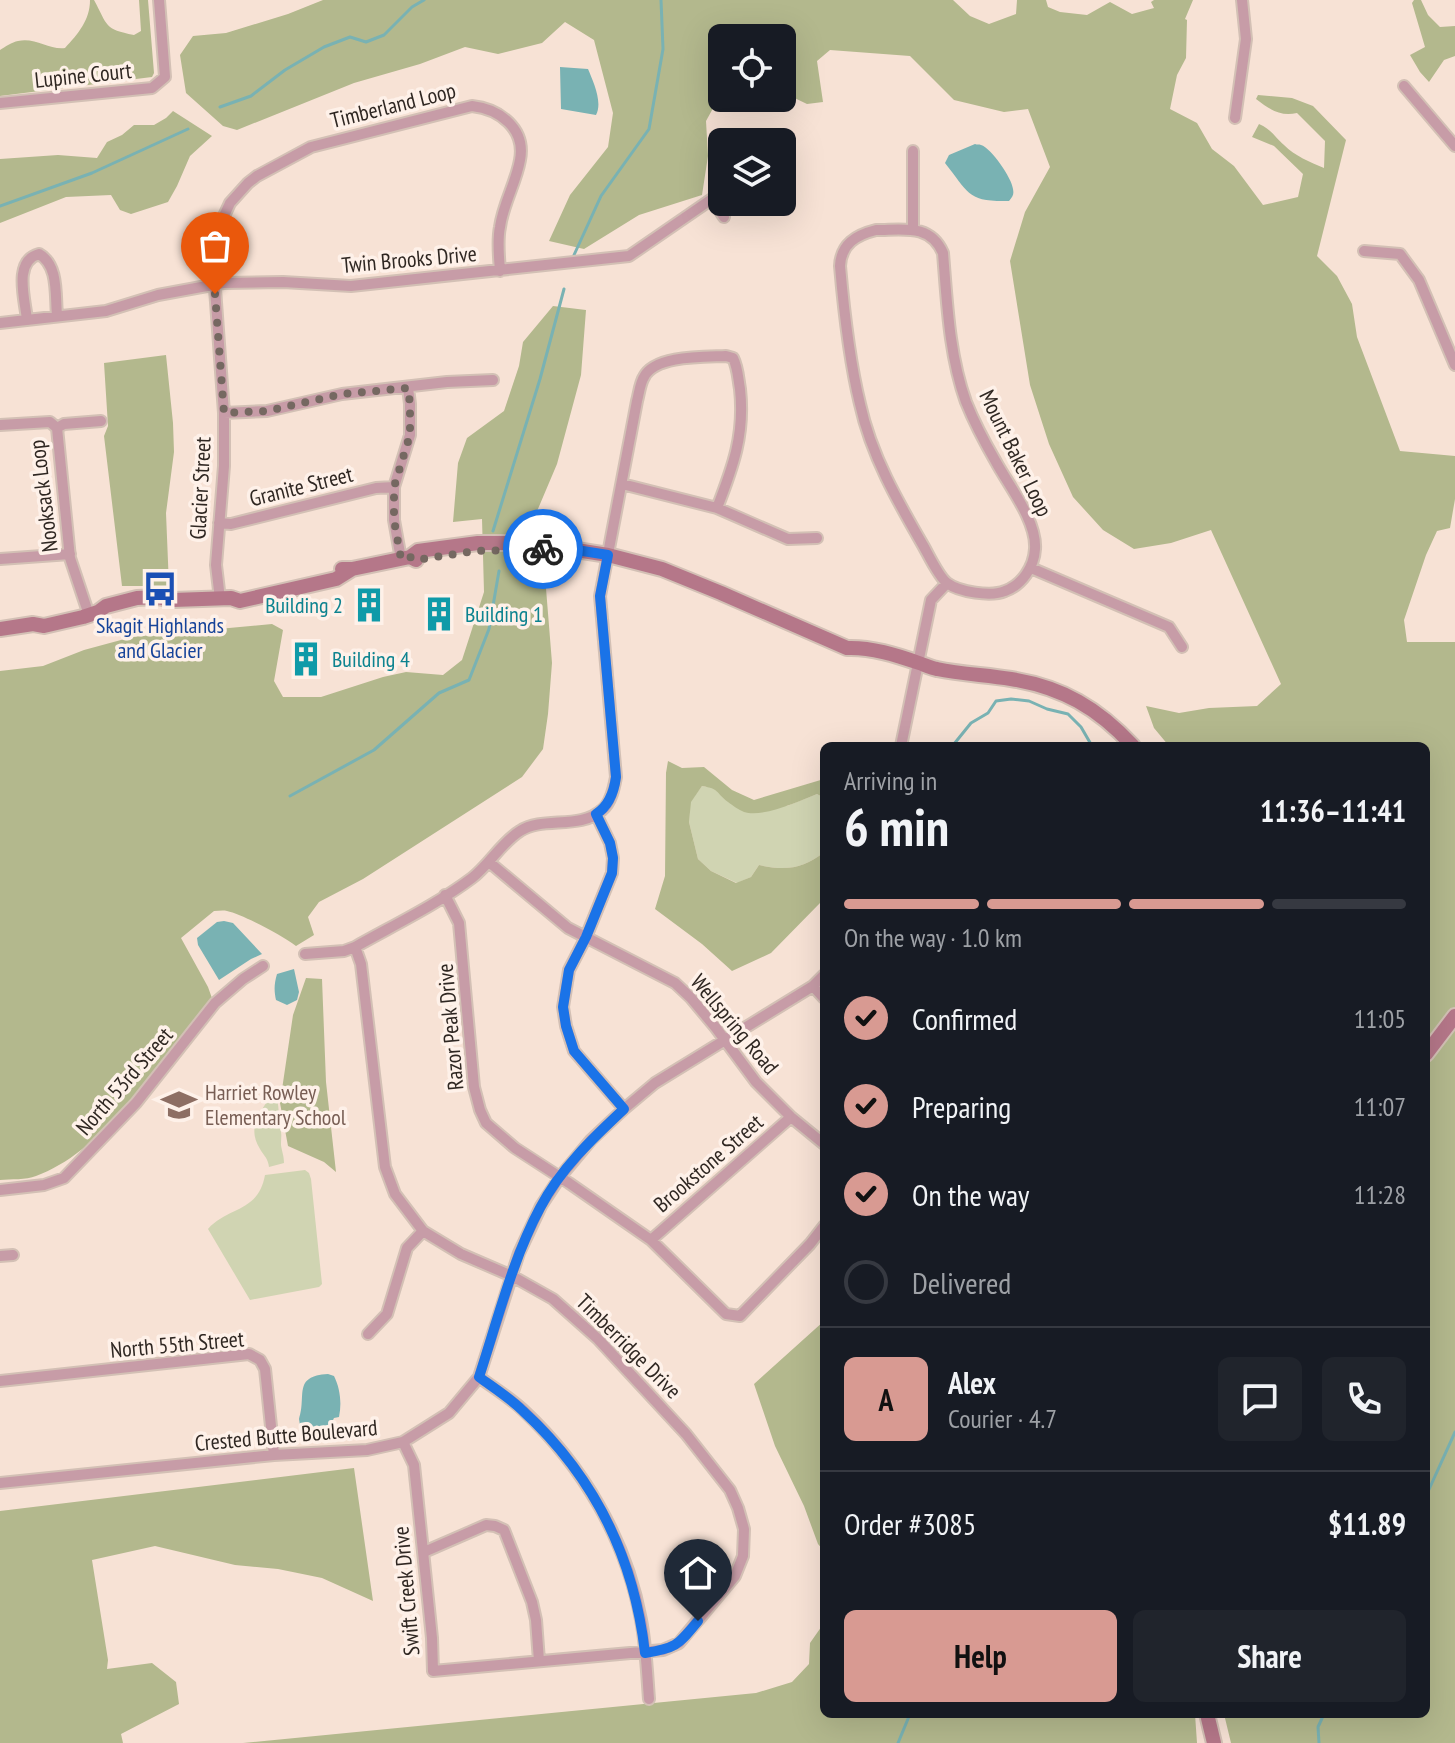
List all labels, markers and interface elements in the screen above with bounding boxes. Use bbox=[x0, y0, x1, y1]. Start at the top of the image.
map controls bbox=[708, 24, 796, 216]
button: locate bbox=[708, 24, 796, 112]
street label: Lupine Court bbox=[33, 56, 133, 94]
street label: Timberland Loop bbox=[327, 76, 459, 134]
button: layers bbox=[708, 128, 796, 216]
pin bbox=[181, 212, 249, 294]
icon: bag bbox=[193, 224, 237, 268]
street label: Twin Brooks Drive bbox=[340, 239, 478, 279]
street label: Mount Baker Loop bbox=[973, 385, 1059, 521]
street label: Glacier Street bbox=[183, 436, 217, 540]
street label: Nooksack Loop bbox=[22, 438, 64, 554]
street label: Granite Street bbox=[247, 460, 355, 512]
courier bbox=[503, 509, 583, 589]
icon: bike bbox=[521, 527, 565, 571]
bus stop icon: Skagit Highlands and Glacier bbox=[141, 570, 179, 608]
building icon: Building 2 bbox=[350, 586, 388, 624]
place label: Building 2 bbox=[265, 591, 343, 619]
building icon: Building 1 bbox=[420, 595, 458, 633]
place label: Building 1 bbox=[465, 600, 543, 628]
place label: Skagit Highlands and Glacier bbox=[96, 611, 224, 664]
building icon: Building 4 bbox=[287, 640, 325, 678]
place label: Building 4 bbox=[332, 645, 410, 673]
text: Arriving in bbox=[844, 764, 937, 797]
text: 11:36–11:41 bbox=[1260, 791, 1406, 830]
text: 6 min bbox=[844, 793, 949, 860]
text: On the way · 1.0 km bbox=[844, 921, 1022, 954]
street label: Razor Peak Drive bbox=[431, 963, 469, 1091]
street label: Wellspring Road bbox=[685, 968, 785, 1080]
icon: check bbox=[844, 996, 888, 1040]
text: Confirmed bbox=[912, 999, 1017, 1038]
text: 11:05 bbox=[1354, 1002, 1406, 1035]
street label: North 53rd Street bbox=[70, 1021, 178, 1141]
place label: Harriet Rowley Elementary School bbox=[205, 1078, 347, 1131]
icon: check bbox=[844, 1084, 888, 1128]
school or university icon: Harriet Rowley Elementary School bbox=[160, 1086, 198, 1124]
text: Preparing bbox=[912, 1087, 1011, 1126]
text: 11:07 bbox=[1354, 1090, 1406, 1123]
street label: Brookstone Street bbox=[648, 1108, 768, 1218]
icon: check bbox=[844, 1172, 888, 1216]
text: On the way bbox=[912, 1175, 1029, 1214]
text: 11:28 bbox=[1354, 1178, 1406, 1211]
text: Delivered bbox=[912, 1263, 1011, 1302]
street label: Timberridge Drive bbox=[571, 1288, 687, 1404]
street label: North 55th Street bbox=[109, 1324, 245, 1364]
button: chat bbox=[1218, 1357, 1302, 1441]
button: phone bbox=[1322, 1357, 1406, 1441]
text: Alex bbox=[948, 1363, 996, 1402]
text: A bbox=[878, 1380, 894, 1419]
text: Courier · 4.7 bbox=[948, 1402, 1057, 1435]
street label: Crested Butte Boulevard bbox=[194, 1413, 378, 1457]
text: Order #3085 bbox=[844, 1504, 976, 1543]
text: $11.89 bbox=[1328, 1504, 1406, 1543]
street label: Swift Creek Drive bbox=[386, 1525, 426, 1657]
pin bbox=[664, 1539, 732, 1621]
icon: home bbox=[676, 1551, 720, 1595]
button: Help bbox=[844, 1610, 1117, 1702]
button: Share bbox=[1133, 1610, 1406, 1702]

